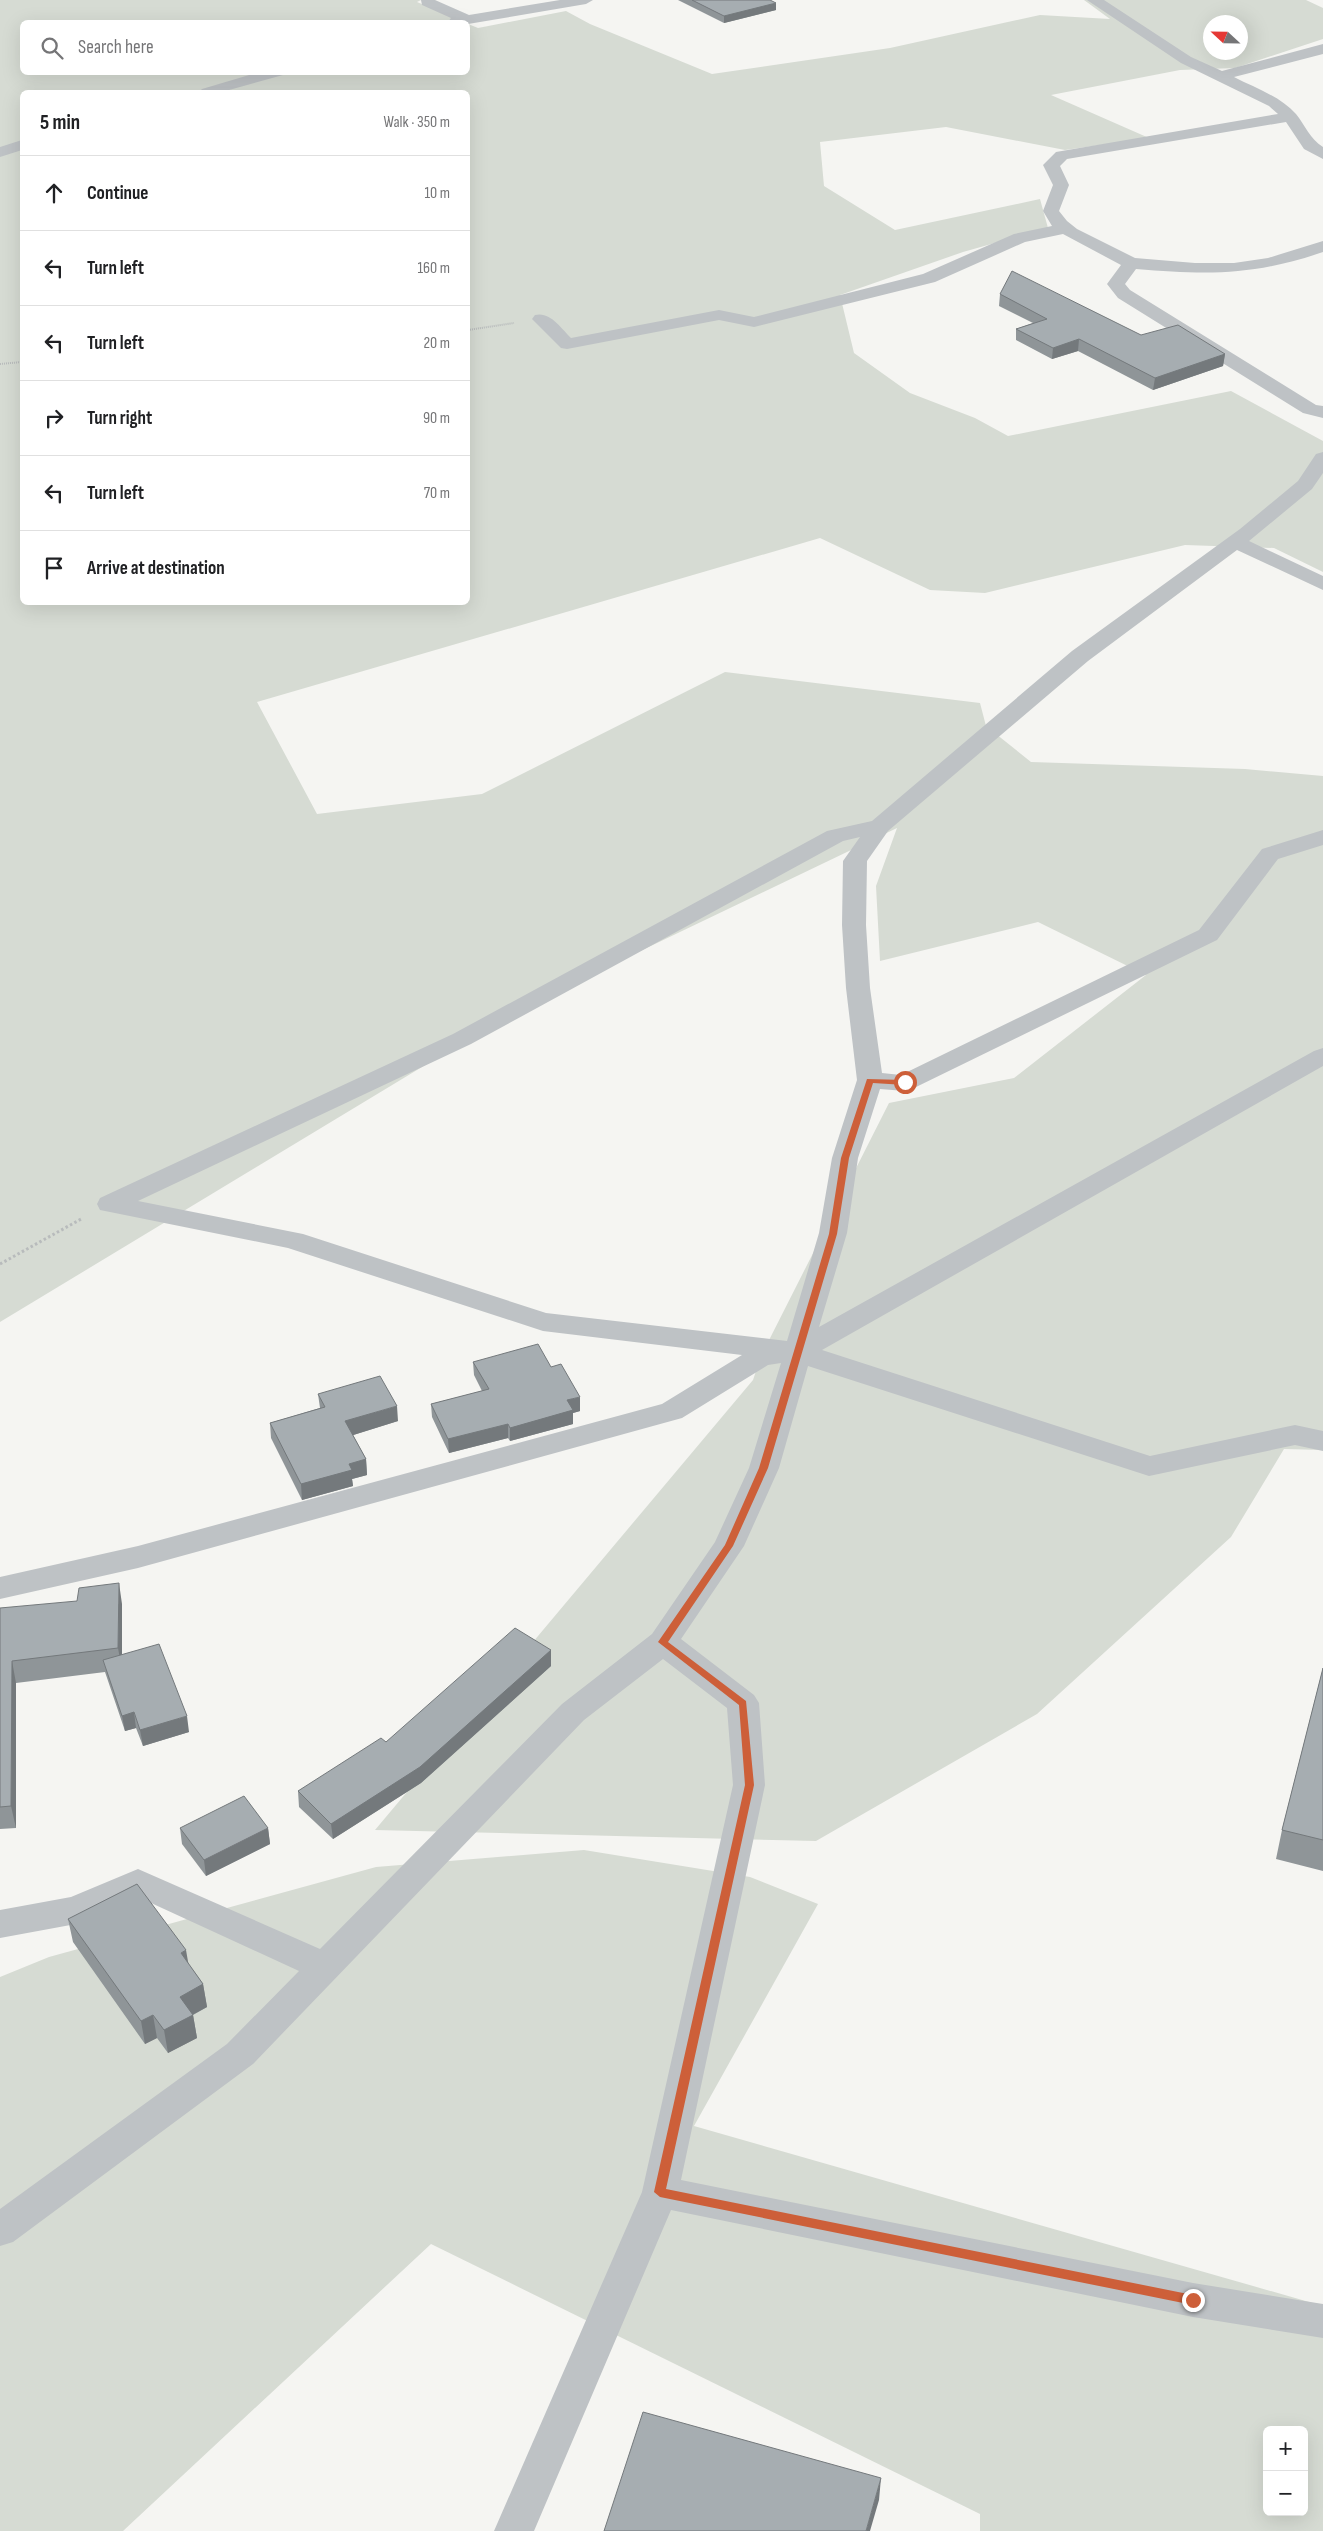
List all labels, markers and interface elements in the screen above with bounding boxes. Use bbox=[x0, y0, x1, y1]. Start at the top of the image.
north arrow bbox=[1203, 15, 1248, 60]
search box bbox=[20, 20, 470, 75]
icon: search bbox=[38, 34, 66, 62]
text: Search here bbox=[78, 36, 154, 59]
text: 5 min bbox=[40, 110, 80, 135]
text: Walk · 350 m bbox=[383, 113, 450, 132]
icon: ahead bbox=[40, 179, 68, 207]
text: Continue bbox=[87, 182, 148, 205]
text: 10 m bbox=[424, 184, 450, 203]
icon: left bbox=[40, 254, 68, 282]
text: Turn left bbox=[87, 257, 144, 280]
text: 160 m bbox=[417, 259, 450, 278]
icon: left bbox=[40, 329, 68, 357]
text: Turn left bbox=[87, 332, 144, 355]
text: 20 m bbox=[423, 334, 450, 353]
icon: right bbox=[40, 404, 68, 432]
text: Turn right bbox=[87, 407, 152, 430]
text: 90 m bbox=[423, 409, 450, 428]
icon: left bbox=[40, 479, 68, 507]
text: Turn left bbox=[87, 482, 144, 505]
text: 70 m bbox=[424, 484, 450, 503]
icon: arrive bbox=[40, 554, 68, 582]
text: Arrive at destination bbox=[87, 557, 225, 580]
route start bbox=[894, 1071, 917, 1094]
route end bbox=[1182, 2289, 1205, 2312]
map controls bbox=[1263, 2426, 1308, 2516]
button: + bbox=[1263, 2426, 1308, 2471]
button: − bbox=[1263, 2471, 1308, 2516]

